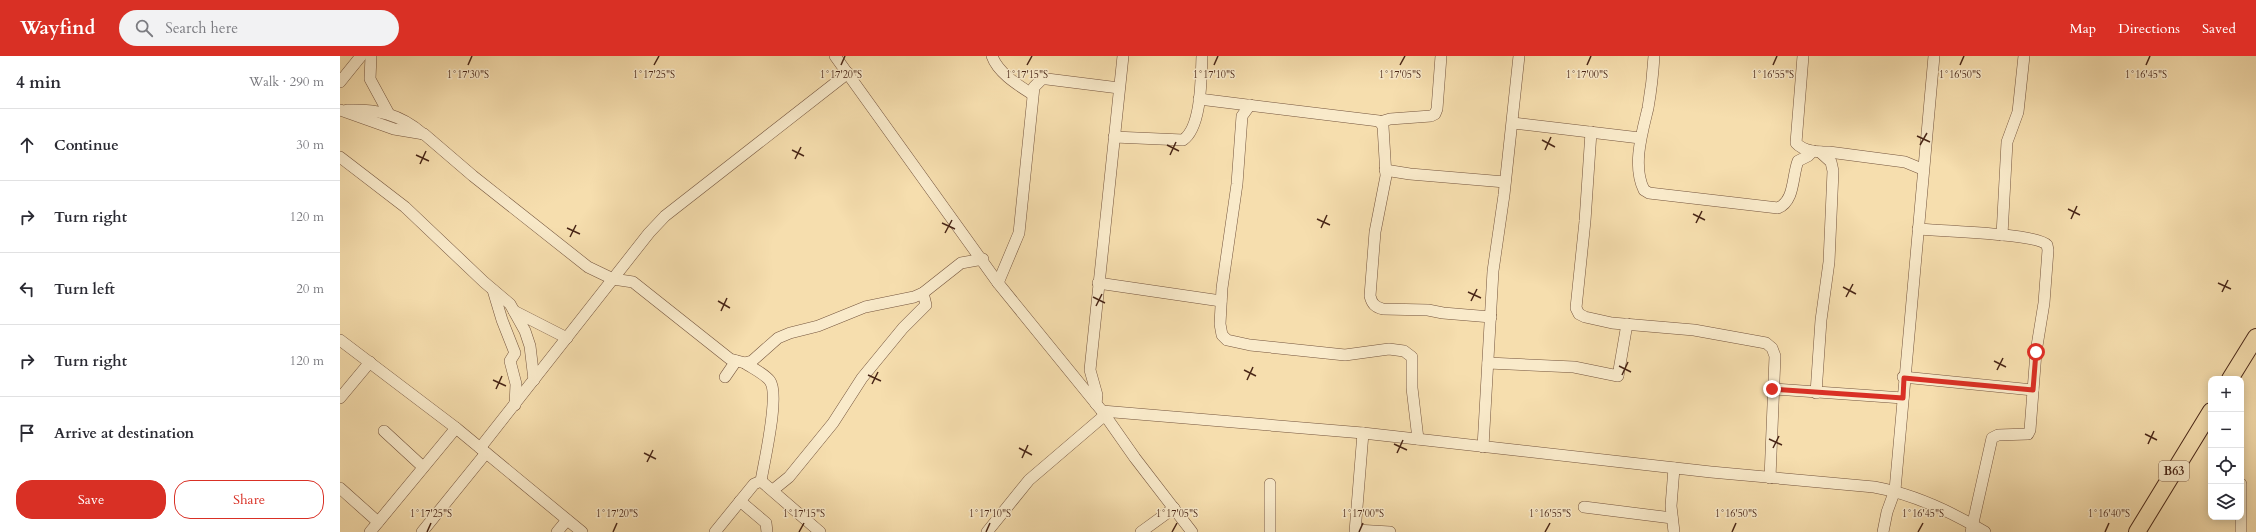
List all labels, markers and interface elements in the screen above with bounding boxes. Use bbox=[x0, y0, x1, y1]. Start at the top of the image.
search box bbox=[119, 10, 399, 46]
text: Wayfind bbox=[20, 15, 95, 41]
icon: search bbox=[133, 17, 155, 39]
text: Search here bbox=[165, 18, 238, 38]
text: Map bbox=[2070, 19, 2096, 38]
text: Directions bbox=[2118, 19, 2180, 38]
text: Saved bbox=[2202, 19, 2236, 38]
text: 1°17'30"S bbox=[447, 68, 489, 82]
text: 1°17'25"S bbox=[633, 68, 675, 82]
text: 1°17'20"S bbox=[820, 68, 862, 82]
text: 1°17'15"S bbox=[1006, 68, 1048, 82]
text: 1°17'10"S bbox=[1193, 68, 1235, 82]
text: 1°17'05"S bbox=[1379, 68, 1421, 82]
text: 1°17'00"S bbox=[1566, 68, 1608, 82]
text: 1°16'55"S bbox=[1752, 68, 1794, 82]
text: 1°16'50"S bbox=[1939, 68, 1981, 82]
text: 1°16'45"S bbox=[2125, 68, 2167, 82]
text: 4 min bbox=[16, 71, 61, 94]
text: Walk · 290 m bbox=[249, 73, 324, 91]
icon: ahead bbox=[16, 134, 38, 156]
text: Continue bbox=[54, 135, 119, 155]
text: 30 m bbox=[296, 136, 324, 154]
icon: right bbox=[16, 206, 38, 228]
text: Turn right bbox=[54, 207, 127, 227]
text: 120 m bbox=[290, 208, 324, 226]
icon: left bbox=[16, 278, 38, 300]
text: Turn left bbox=[54, 279, 115, 299]
text: 20 m bbox=[296, 280, 324, 298]
route start bbox=[2027, 343, 2045, 361]
icon: right bbox=[16, 350, 38, 372]
text: Turn right bbox=[54, 351, 127, 371]
text: 120 m bbox=[290, 352, 324, 370]
map controls bbox=[2208, 376, 2244, 520]
button: + bbox=[2208, 376, 2244, 412]
route end bbox=[1763, 380, 1781, 398]
button: − bbox=[2208, 412, 2244, 448]
icon: arrive bbox=[16, 422, 38, 444]
text: Arrive at destination bbox=[54, 423, 194, 443]
button: locate bbox=[2208, 448, 2244, 484]
road number: B63 bbox=[2159, 461, 2189, 481]
button: Save bbox=[16, 480, 166, 519]
button: Share bbox=[174, 480, 324, 519]
button: layers bbox=[2208, 484, 2244, 520]
text: 1°17'25"S bbox=[410, 507, 452, 521]
text: 1°17'20"S bbox=[596, 507, 638, 521]
text: 1°17'15"S bbox=[783, 507, 825, 521]
text: 1°17'10"S bbox=[969, 507, 1011, 521]
text: 1°17'05"S bbox=[1156, 507, 1198, 521]
text: 1°17'00"S bbox=[1342, 507, 1384, 521]
text: 1°16'55"S bbox=[1529, 507, 1571, 521]
text: 1°16'50"S bbox=[1715, 507, 1757, 521]
text: 1°16'45"S bbox=[1902, 507, 1944, 521]
text: 1°16'40"S bbox=[2088, 507, 2130, 521]

